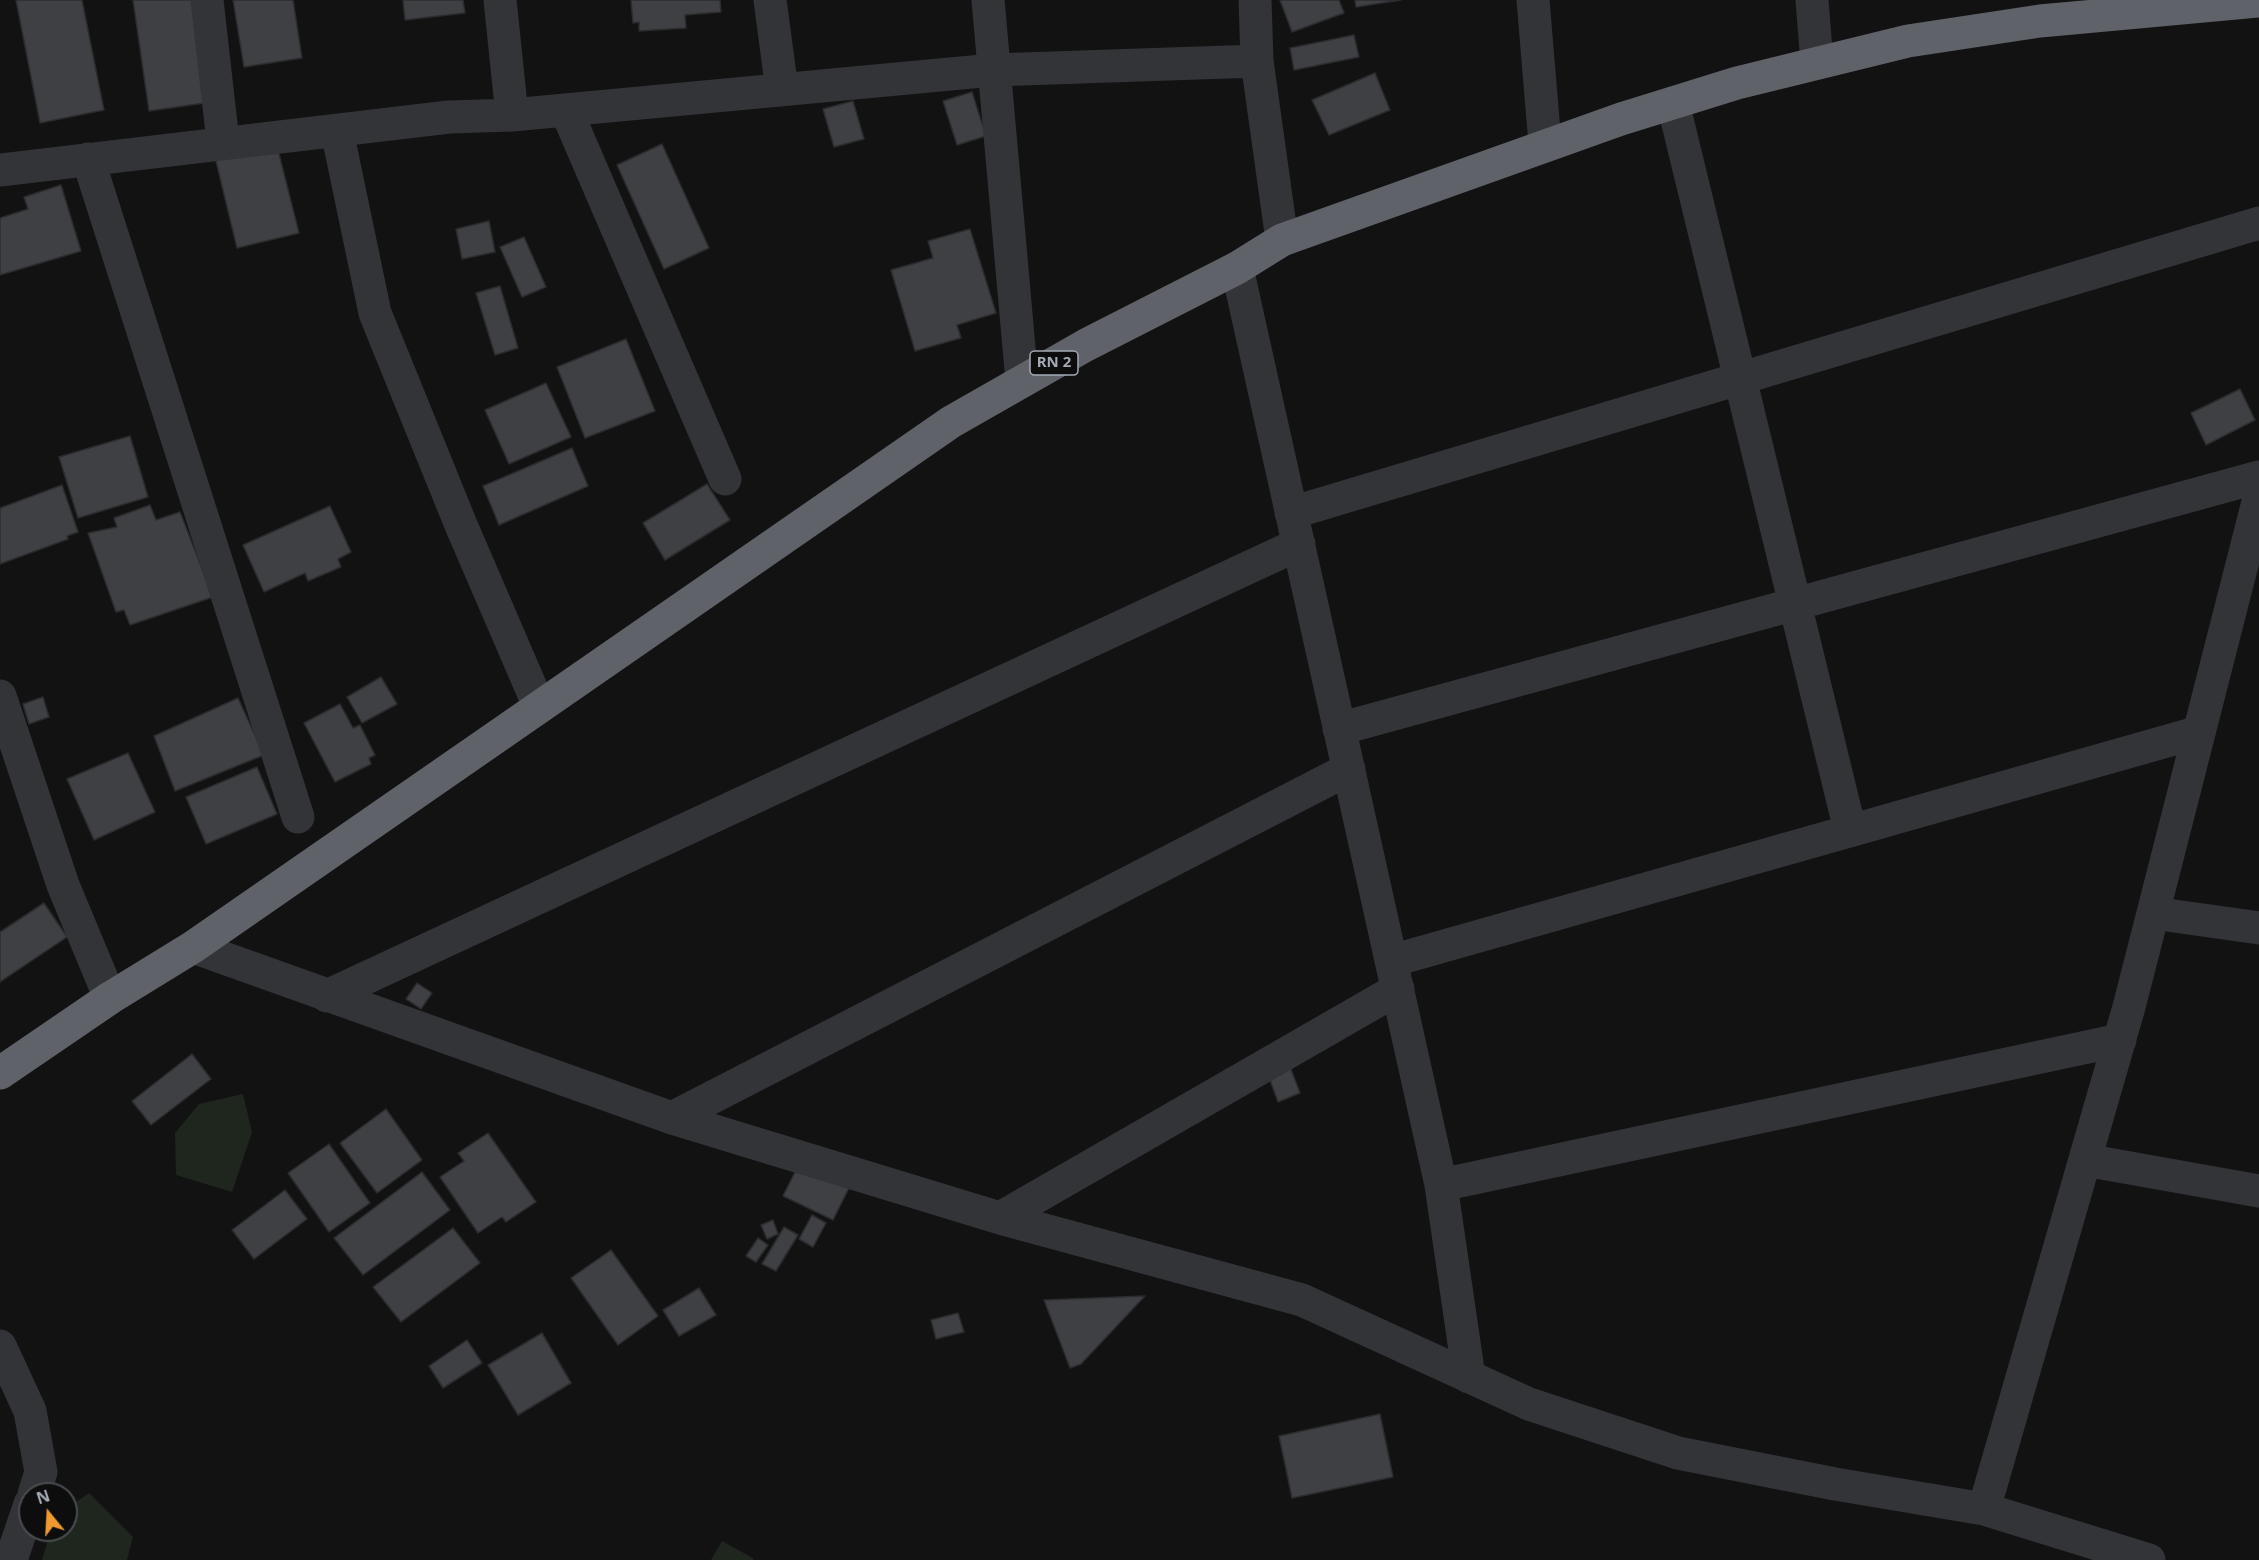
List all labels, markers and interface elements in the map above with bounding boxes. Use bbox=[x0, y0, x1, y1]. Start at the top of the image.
road number: RN 2 bbox=[1030, 351, 1078, 375]
north arrow bbox=[18, 1482, 78, 1542]
text: N bbox=[33, 1484, 53, 1509]

